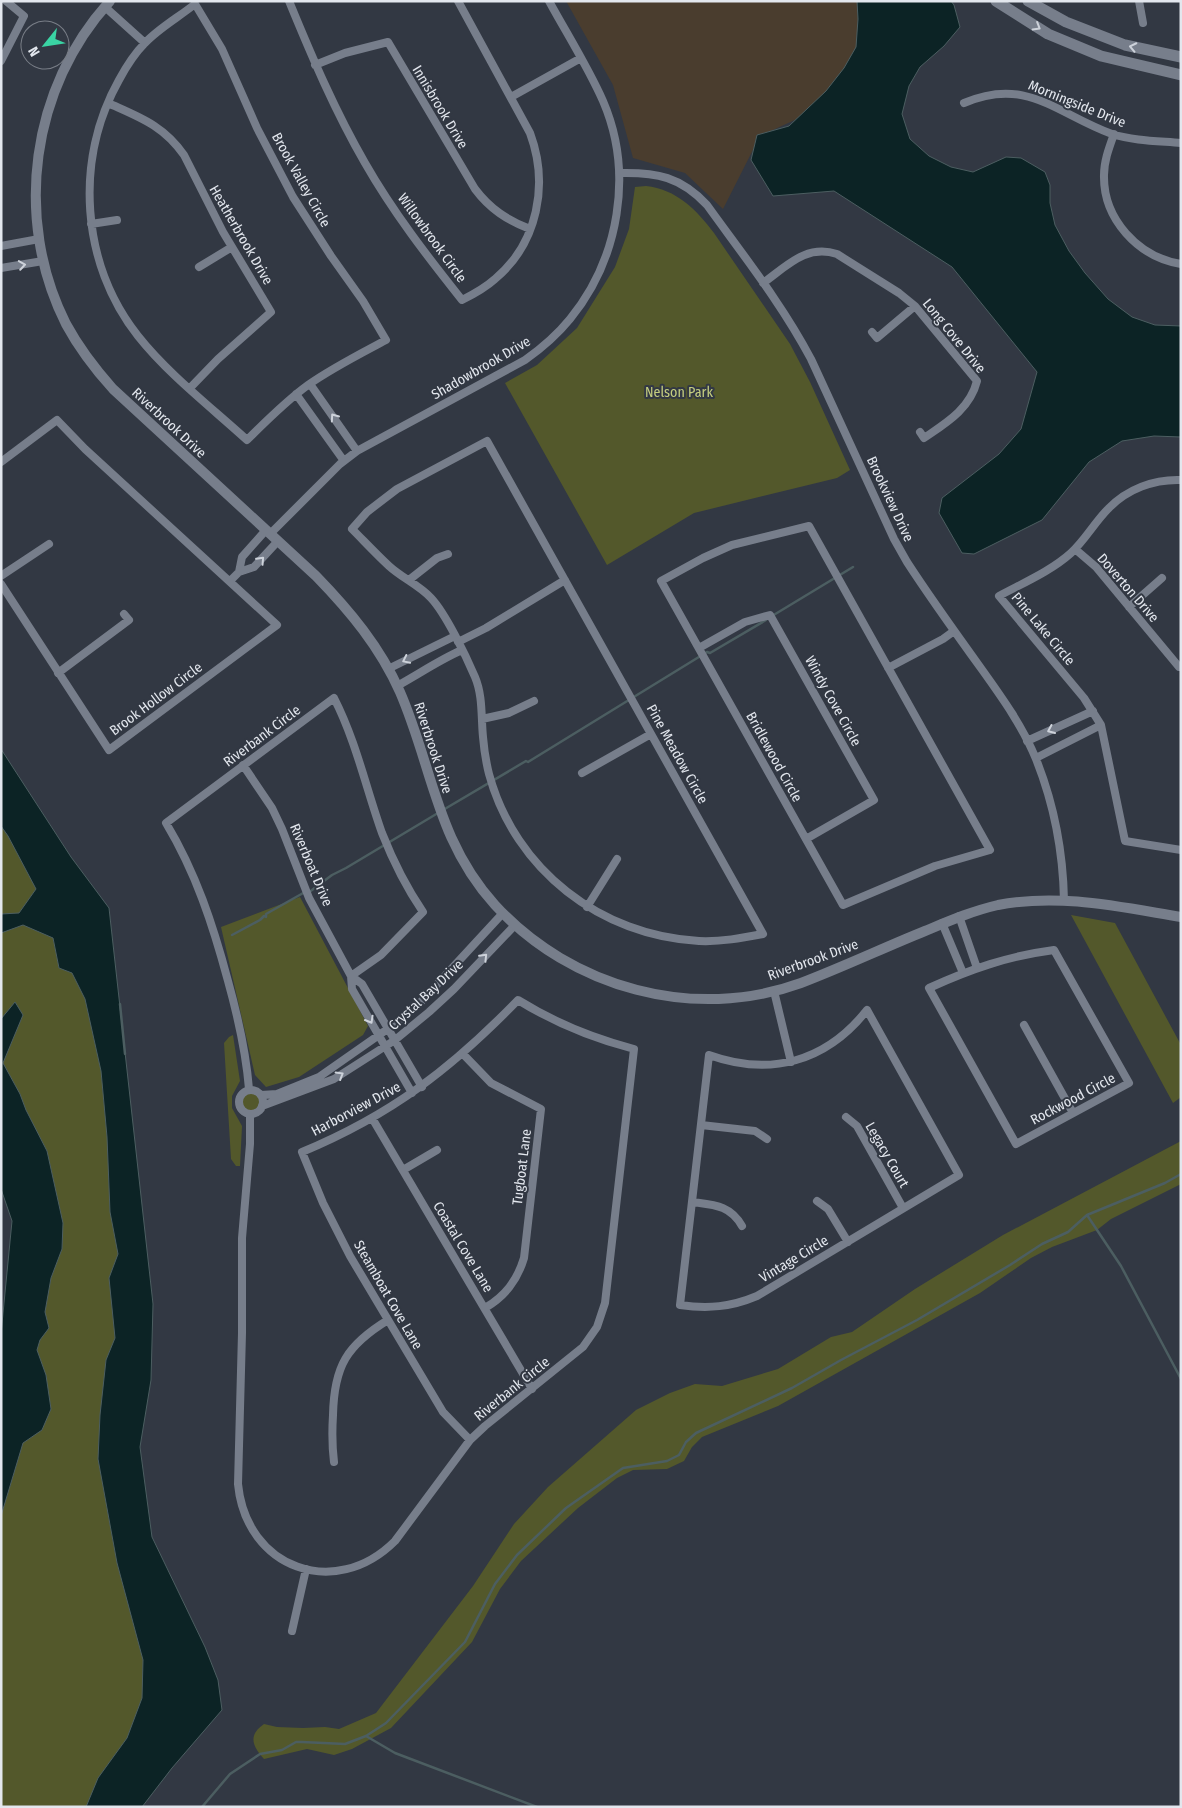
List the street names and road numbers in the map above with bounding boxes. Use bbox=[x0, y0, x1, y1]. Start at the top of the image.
street label: Innisbrook Drive bbox=[408, 62, 472, 152]
street label: Morningside Drive bbox=[1026, 77, 1128, 131]
street label: Brook Valley Circle bbox=[268, 130, 334, 230]
street label: Heatherbrook Drive bbox=[206, 182, 276, 288]
street label: Willowbrook Circle bbox=[394, 190, 470, 286]
street label: Long Cove Drive bbox=[919, 295, 989, 377]
street label: Shadowbrook Drive bbox=[429, 333, 534, 403]
street label: Riverbrook Drive bbox=[128, 384, 210, 462]
street label: Brookview Drive bbox=[863, 454, 917, 544]
street label: Doverton Drive bbox=[1094, 550, 1162, 626]
street label: Pine Lake Circle bbox=[1008, 589, 1078, 669]
street label: Windy Cove Circle bbox=[801, 653, 865, 749]
street label: Brook Hollow Circle bbox=[106, 659, 206, 739]
street label: Riverbrook Drive bbox=[410, 700, 456, 796]
street label: Riverbank Circle bbox=[220, 701, 304, 771]
street label: Pine Meadow Circle bbox=[643, 701, 711, 807]
street label: Bridlewood Circle bbox=[742, 709, 806, 805]
street label: Riverboat Drive bbox=[286, 821, 336, 909]
street label: Riverbrook Drive bbox=[765, 936, 861, 984]
street label: Crystal Bay Drive bbox=[385, 956, 467, 1034]
street label: Rockwood Circle bbox=[1028, 1069, 1118, 1128]
street label: Harborview Drive bbox=[308, 1078, 404, 1140]
street label: Legacy Court bbox=[862, 1119, 913, 1191]
street label: Tugboat Lane bbox=[509, 1128, 535, 1206]
street label: Coastal Cove Lane bbox=[429, 1199, 497, 1295]
street label: Vintage Circle bbox=[756, 1232, 832, 1286]
street label: Steamboat Cove Lane bbox=[350, 1238, 426, 1353]
street label: Riverbank Circle bbox=[471, 1353, 553, 1425]

